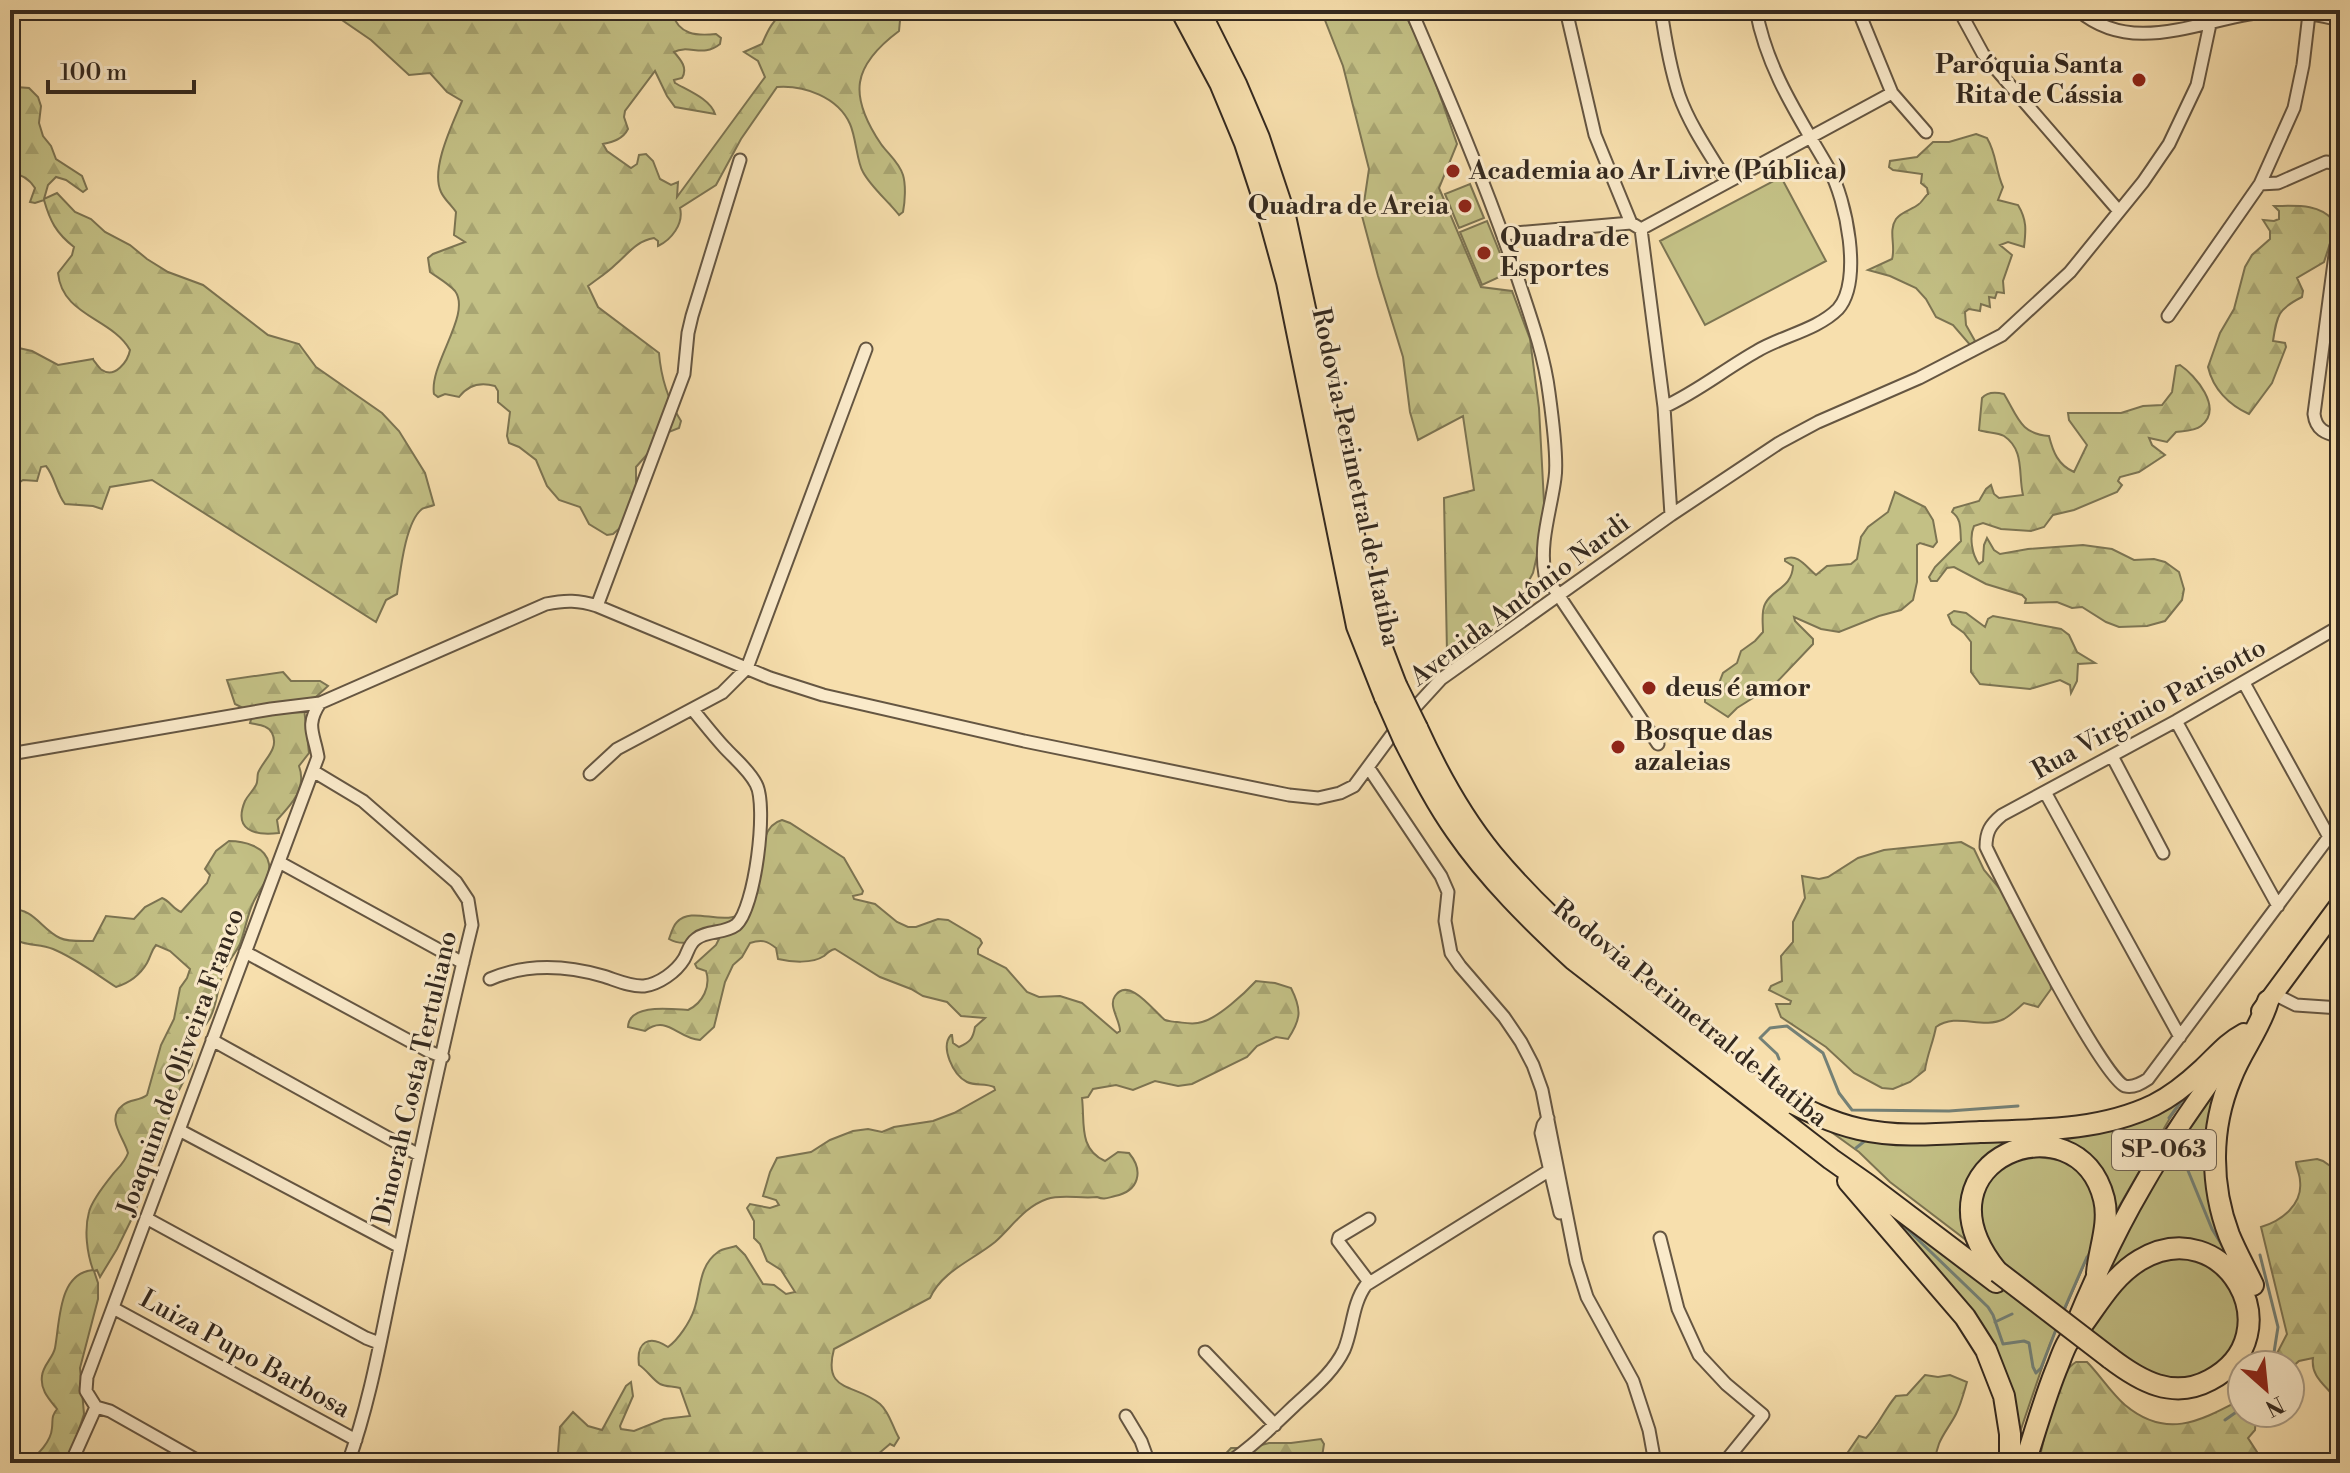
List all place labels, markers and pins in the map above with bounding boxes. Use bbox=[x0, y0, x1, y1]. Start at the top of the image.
place label: Paróquia Santa Rita de Cássia bbox=[1935, 49, 2124, 111]
marker: Paróquia Santa Rita de Cássia bbox=[2130, 71, 2148, 89]
place label: Academia ao Ar Livre (Pública) bbox=[1468, 155, 1846, 187]
marker: Academia ao Ar Livre (Pública) bbox=[1444, 162, 1462, 180]
place label: Quadra de Areia bbox=[1248, 190, 1450, 222]
marker: Quadra de Areia bbox=[1456, 197, 1474, 215]
place label: Quadra de Esportes bbox=[1500, 222, 1629, 284]
marker: Quadra de Esportes bbox=[1475, 244, 1493, 262]
place label: deus é amor bbox=[1665, 672, 1811, 704]
marker: deus é amor bbox=[1640, 679, 1658, 697]
place label: Bosque das azaleias bbox=[1634, 716, 1773, 778]
marker: Bosque das azaleias bbox=[1609, 738, 1627, 756]

